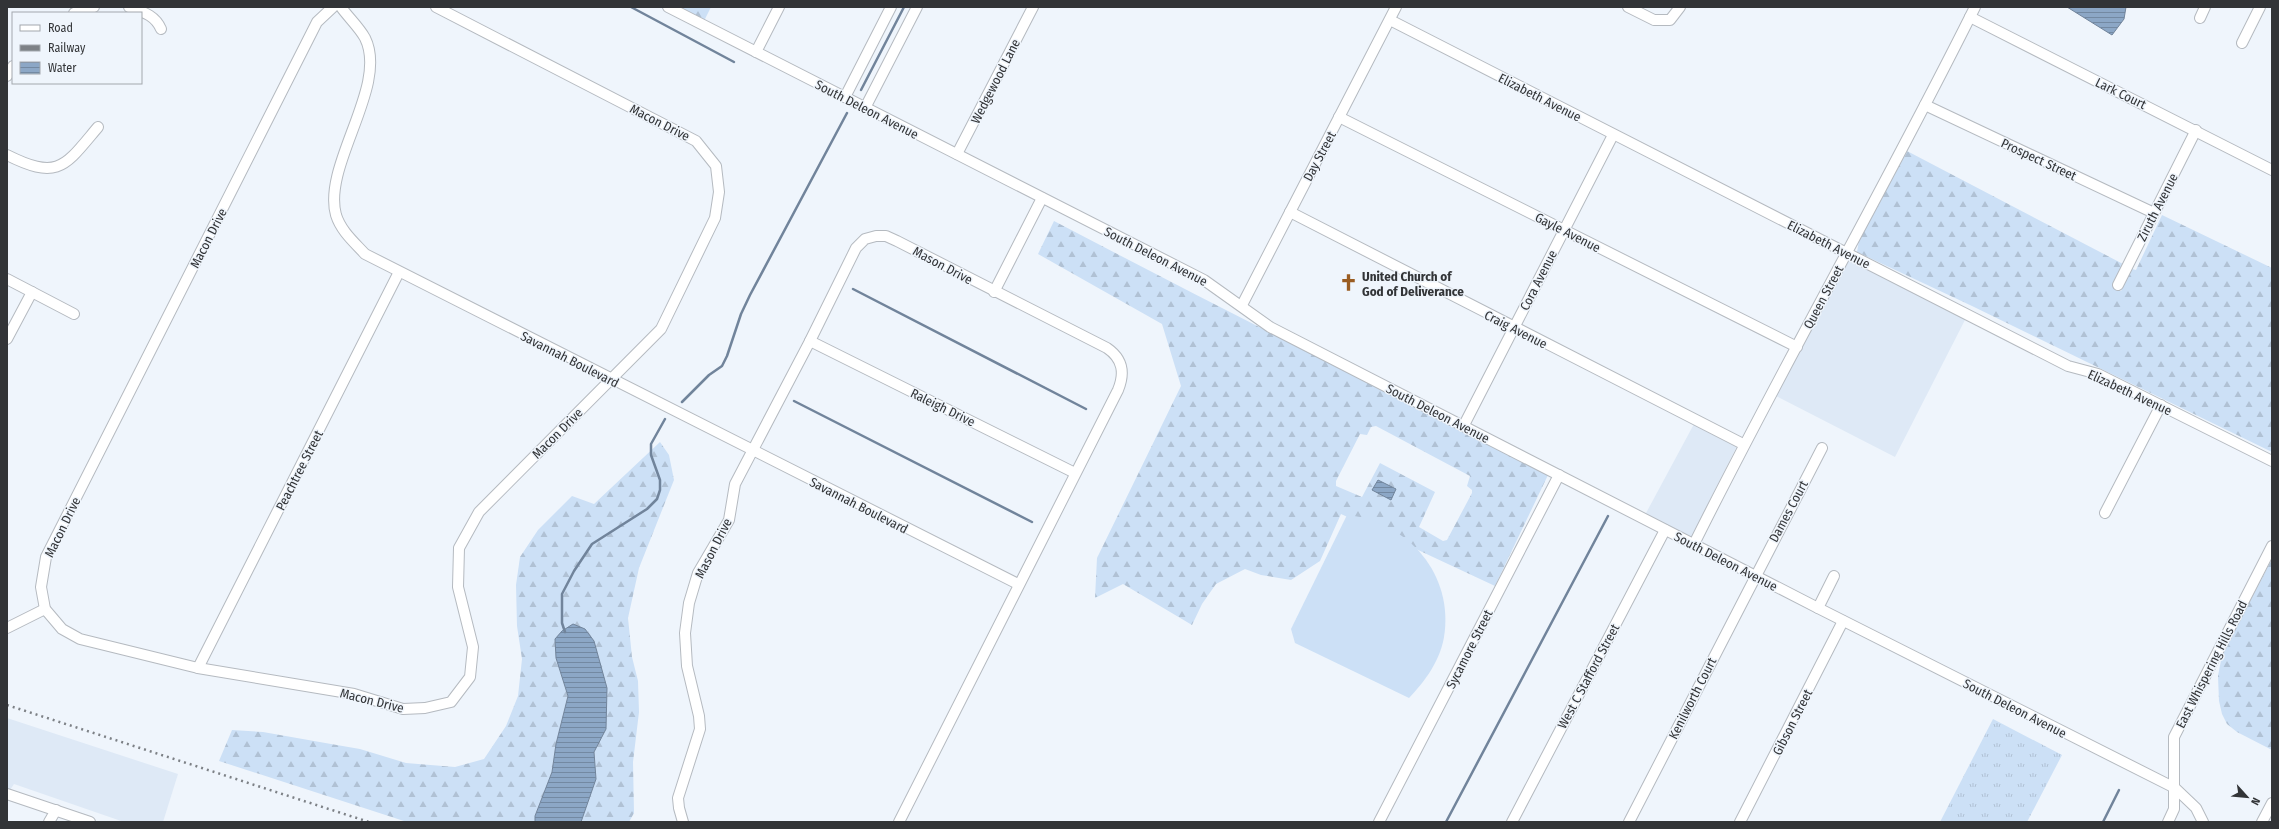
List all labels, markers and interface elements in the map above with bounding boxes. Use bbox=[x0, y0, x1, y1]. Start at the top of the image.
legend bbox=[12, 12, 142, 84]
text: Road bbox=[48, 21, 73, 35]
street label: Wedgewood Lane bbox=[968, 36, 1023, 126]
text: Railway bbox=[48, 41, 86, 55]
text: Water bbox=[48, 61, 77, 75]
street label: Elizabeth Avenue bbox=[1496, 70, 1584, 125]
street label: Lark Court bbox=[2093, 75, 2149, 112]
street label: South Deleon Avenue bbox=[813, 77, 921, 142]
street label: Macon Drive bbox=[627, 101, 692, 144]
street label: Day Street bbox=[1300, 128, 1339, 184]
street label: Prospect Street bbox=[1999, 135, 2079, 184]
street label: Ziruth Avenue bbox=[2134, 171, 2181, 244]
street label: Macon Drive bbox=[187, 206, 230, 271]
street label: Gayle Avenue bbox=[1533, 210, 1603, 255]
street label: Elizabeth Avenue bbox=[1785, 217, 1873, 272]
street label: South Deleon Avenue bbox=[1102, 224, 1210, 289]
street label: Mason Drive bbox=[910, 243, 975, 287]
street label: Cora Avenue bbox=[1517, 248, 1560, 313]
street label: Queen Street bbox=[1800, 262, 1847, 332]
place label: United Church of God of Deliverance bbox=[1362, 269, 1464, 299]
church icon: United Church of God of Deliverance bbox=[1339, 273, 1359, 293]
street label: Craig Avenue bbox=[1482, 307, 1550, 352]
street label: Savannah Boulevard bbox=[518, 328, 621, 391]
street label: Elizabeth Avenue bbox=[2086, 367, 2174, 418]
street label: South Deleon Avenue bbox=[1384, 381, 1492, 446]
street label: Raleigh Drive bbox=[908, 385, 977, 429]
street label: Macon Drive bbox=[529, 405, 586, 462]
street label: Peachtree Street bbox=[273, 427, 326, 513]
street label: Savannah Boulevard bbox=[807, 474, 910, 537]
street label: Dames Court bbox=[1766, 477, 1811, 545]
street label: Macon Drive bbox=[41, 495, 83, 560]
street label: Mason Drive bbox=[692, 516, 735, 581]
street label: South Deleon Avenue bbox=[1672, 529, 1780, 594]
street label: East Whispering Hills Road bbox=[2173, 598, 2250, 731]
street label: Sycamore Street bbox=[1443, 607, 1496, 691]
street label: West C Stafford Street bbox=[1555, 621, 1623, 731]
street label: Kenilworth Court bbox=[1665, 654, 1720, 742]
street label: South Deleon Avenue bbox=[1961, 676, 2069, 741]
street label: Macon Drive bbox=[338, 685, 405, 716]
street label: Gibson Street bbox=[1769, 686, 1816, 758]
north arrow bbox=[2227, 777, 2267, 817]
text: N bbox=[2248, 795, 2263, 807]

